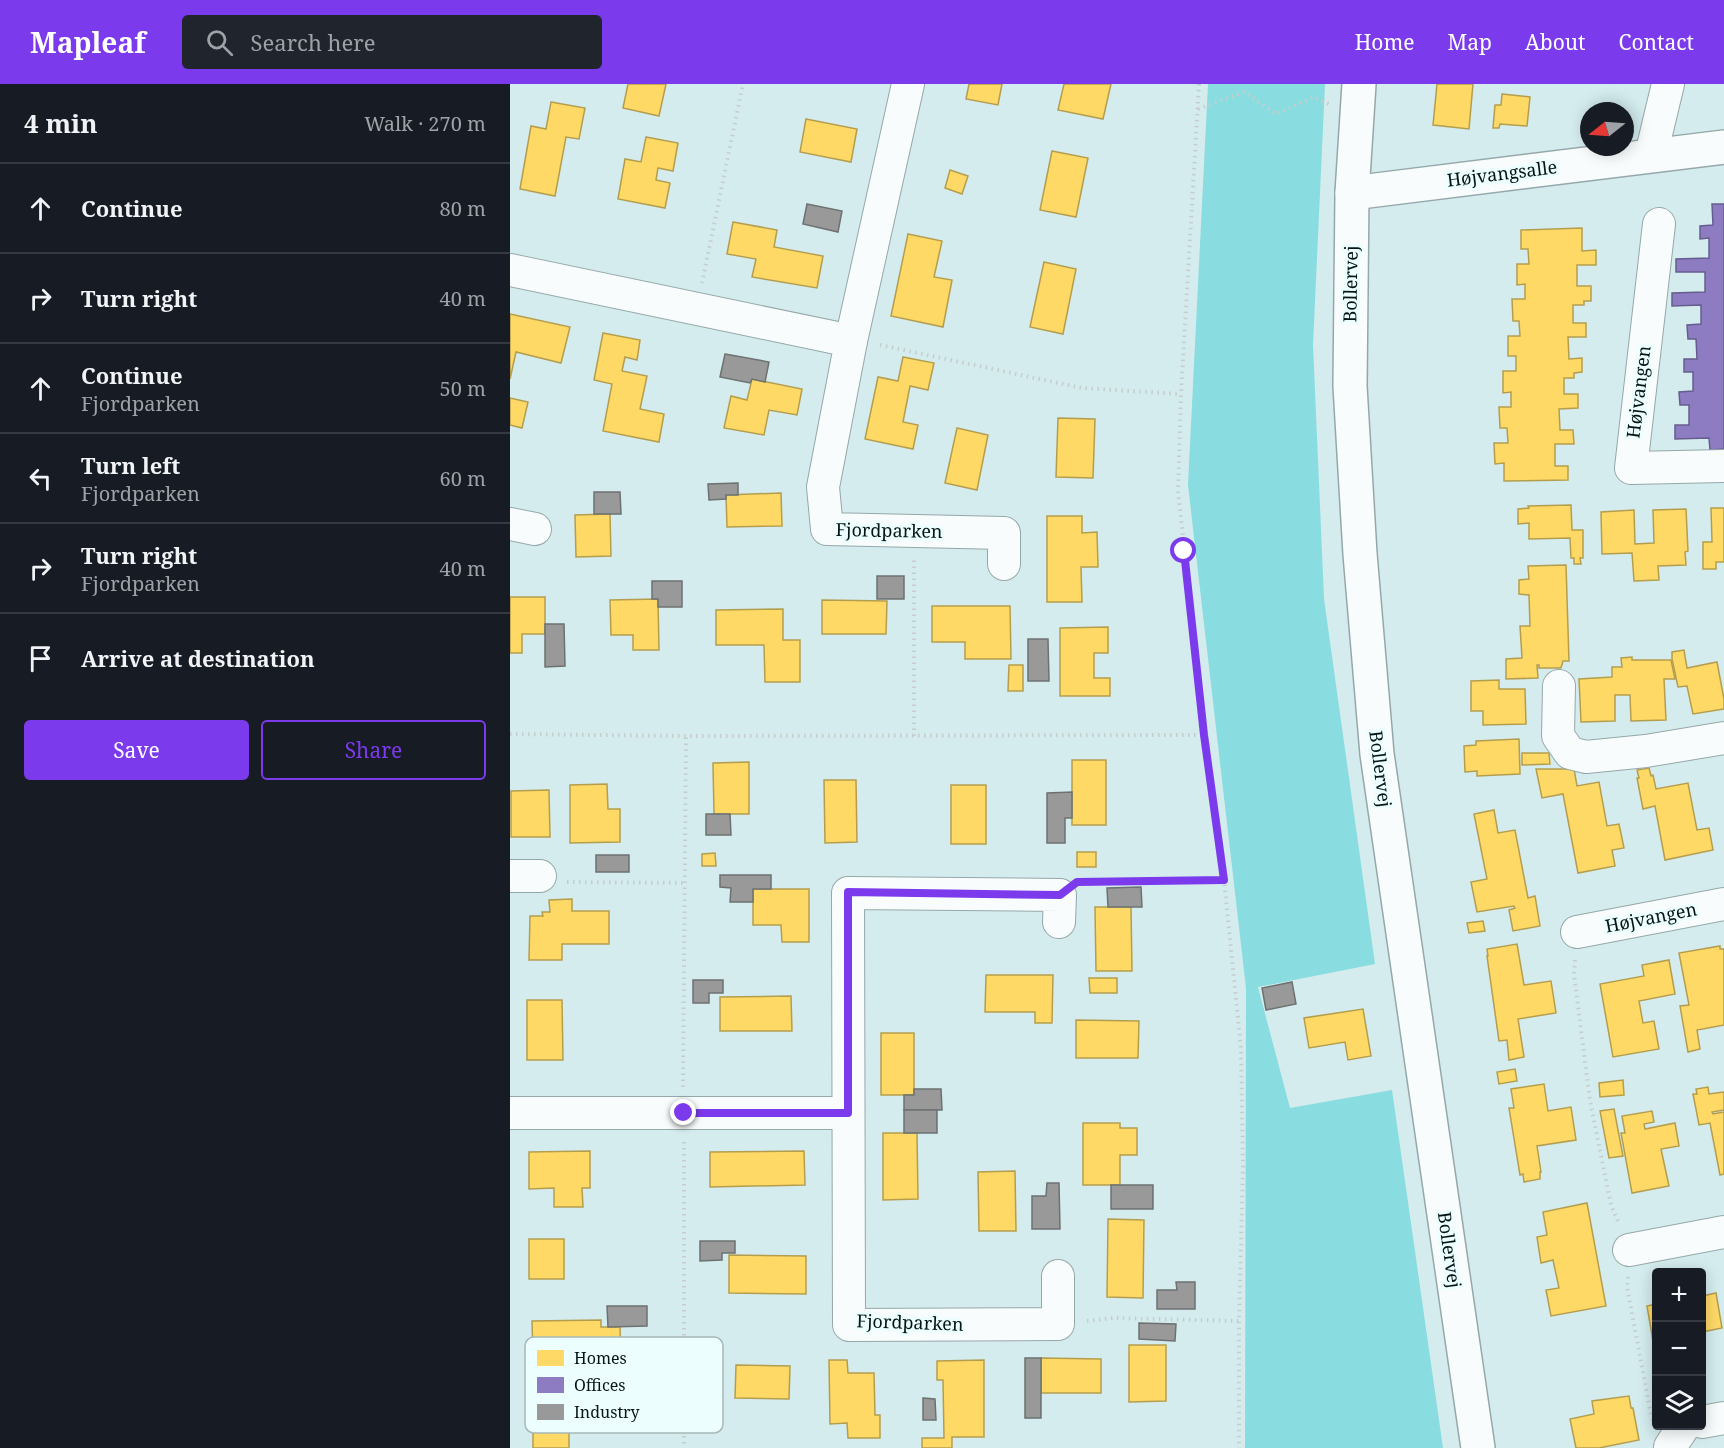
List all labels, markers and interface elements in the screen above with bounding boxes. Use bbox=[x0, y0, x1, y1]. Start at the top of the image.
search box bbox=[182, 15, 602, 69]
text: Mapleaf bbox=[30, 23, 146, 61]
icon: search bbox=[203, 26, 236, 59]
text: Search here bbox=[251, 27, 375, 57]
text: Home bbox=[1355, 28, 1415, 56]
text: Map bbox=[1448, 28, 1492, 56]
text: About bbox=[1525, 28, 1586, 56]
text: Contact bbox=[1619, 28, 1694, 56]
north arrow bbox=[1580, 102, 1634, 156]
text: 4 min bbox=[24, 105, 98, 141]
text: Walk · 270 m bbox=[364, 110, 486, 137]
street label: Højvangsalle bbox=[1445, 154, 1558, 192]
icon: ahead bbox=[24, 192, 57, 225]
text: Continue bbox=[81, 193, 183, 223]
text: 80 m bbox=[440, 195, 486, 222]
street label: Bollervej bbox=[1337, 245, 1363, 323]
icon: right bbox=[24, 282, 57, 315]
text: Turn right bbox=[81, 283, 197, 313]
text: 40 m bbox=[440, 285, 486, 312]
street label: Højvangen bbox=[1620, 344, 1656, 440]
text: Continue bbox=[81, 360, 183, 390]
icon: ahead bbox=[24, 372, 57, 405]
text: 50 m bbox=[440, 375, 486, 402]
text: Fjordparken bbox=[81, 390, 200, 417]
text: Turn left bbox=[81, 450, 180, 480]
icon: left bbox=[24, 462, 57, 495]
text: 60 m bbox=[440, 465, 486, 492]
text: Fjordparken bbox=[81, 480, 200, 507]
street label: Fjordparken bbox=[835, 517, 943, 543]
route start bbox=[1170, 537, 1196, 563]
text: Turn right bbox=[81, 540, 197, 570]
icon: right bbox=[24, 552, 57, 585]
text: 40 m bbox=[440, 555, 486, 582]
text: Fjordparken bbox=[81, 570, 200, 597]
icon: arrive bbox=[24, 642, 57, 675]
text: Arrive at destination bbox=[81, 643, 315, 673]
button: Save bbox=[24, 720, 249, 780]
button: Share bbox=[261, 720, 486, 780]
street label: Bollervej bbox=[1364, 729, 1398, 808]
street label: Højvangen bbox=[1603, 896, 1699, 938]
route end bbox=[670, 1099, 696, 1125]
street label: Bollervej bbox=[1433, 1210, 1467, 1290]
map controls bbox=[1652, 1268, 1706, 1430]
button: + bbox=[1652, 1268, 1706, 1322]
street label: Fjordparken bbox=[856, 1308, 964, 1336]
button: − bbox=[1652, 1322, 1706, 1376]
legend bbox=[525, 1337, 723, 1433]
text: Homes bbox=[574, 1347, 627, 1369]
text: Offices bbox=[574, 1374, 626, 1396]
button: layers bbox=[1652, 1376, 1706, 1430]
text: Industry bbox=[574, 1401, 641, 1423]

